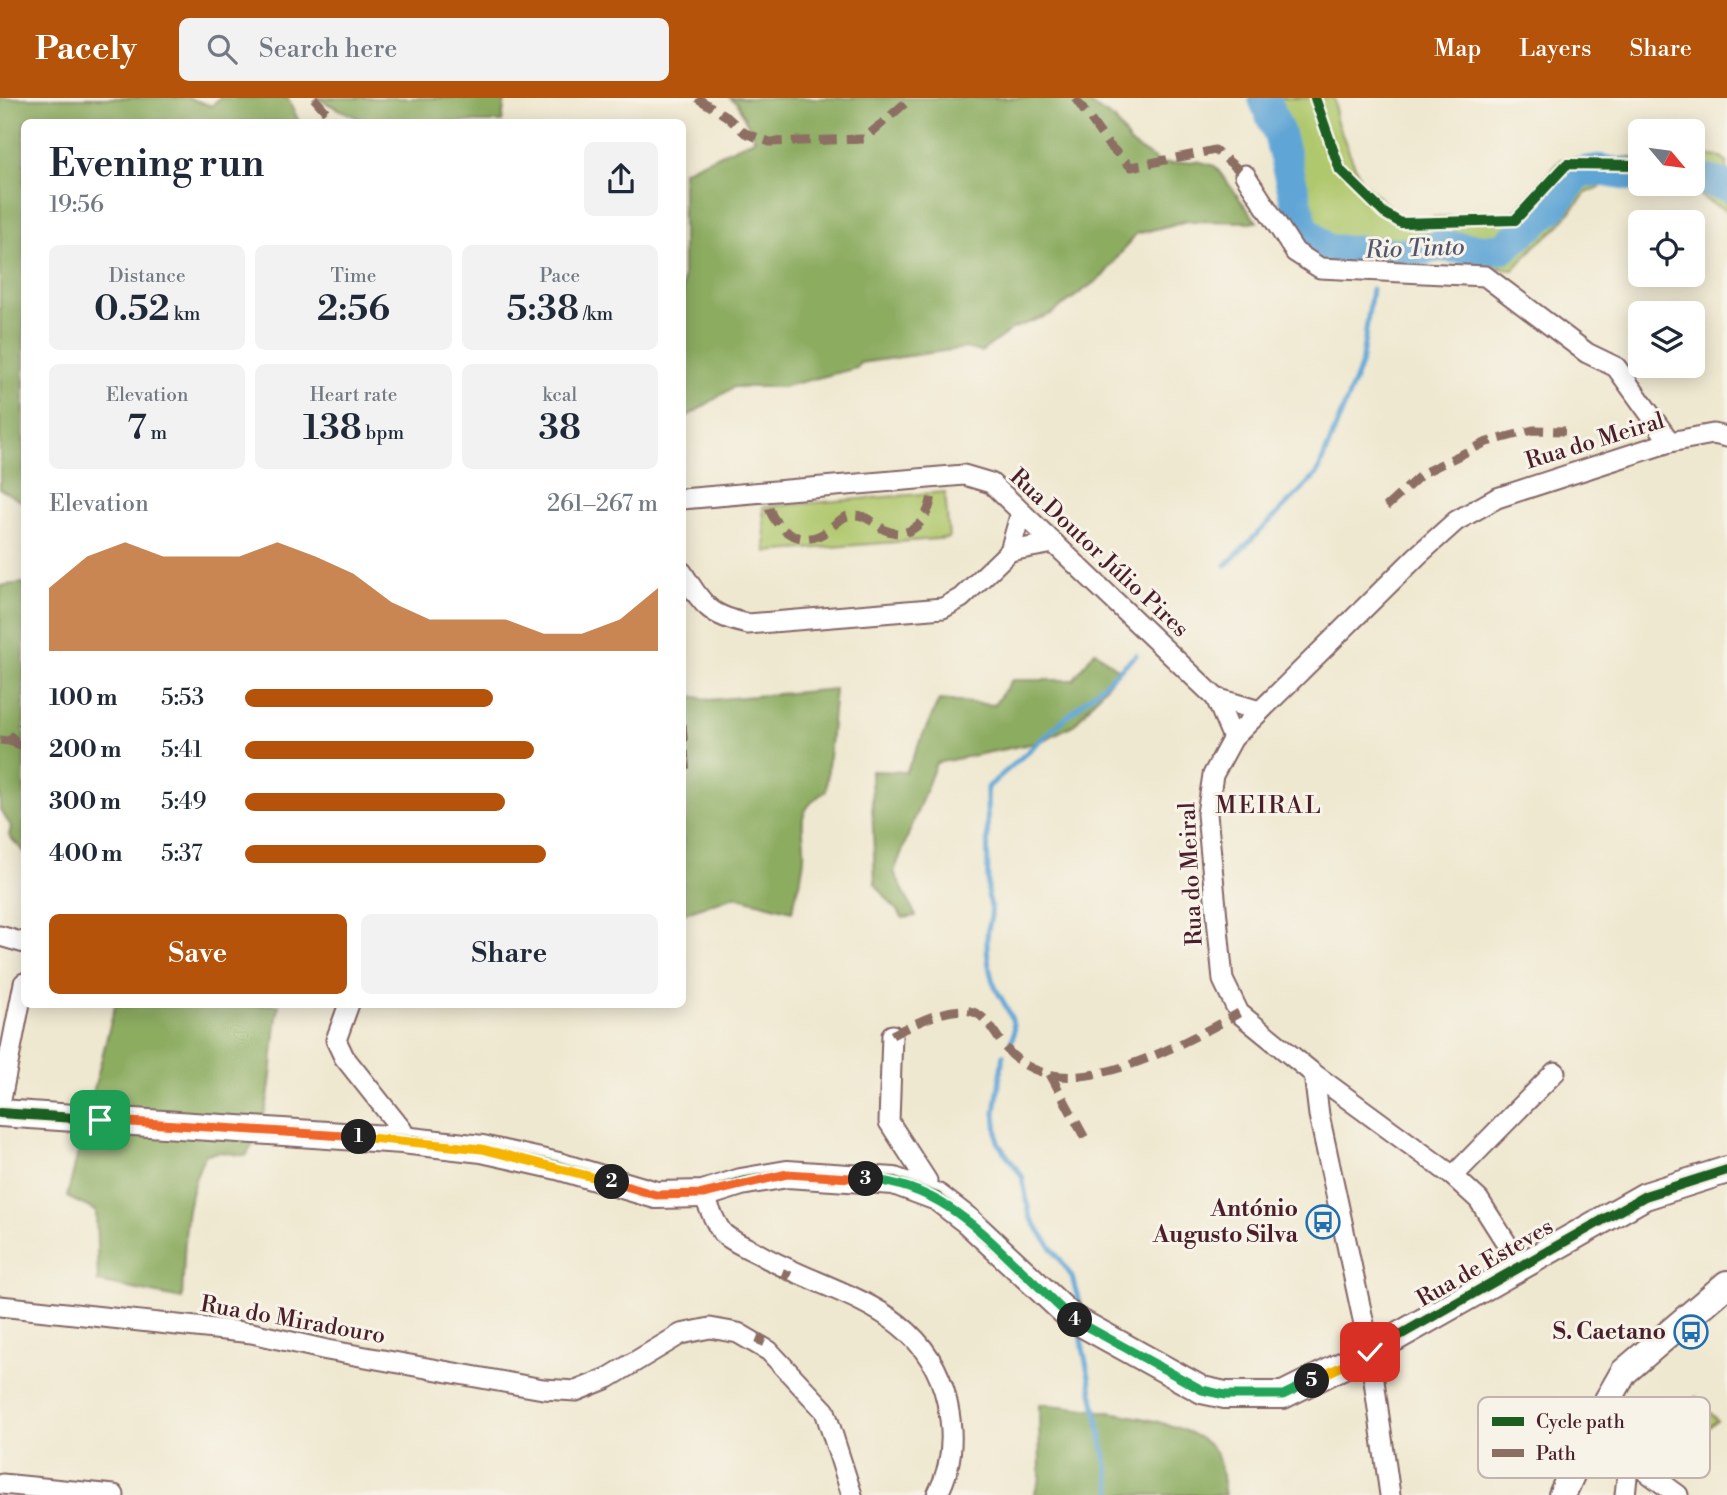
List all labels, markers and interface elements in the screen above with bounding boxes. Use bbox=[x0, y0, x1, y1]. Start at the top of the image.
search box bbox=[179, 18, 669, 81]
text: Pacely bbox=[35, 29, 137, 70]
icon: search bbox=[203, 30, 241, 68]
text: Search here bbox=[259, 33, 397, 65]
text: Map bbox=[1434, 34, 1481, 64]
text: Layers bbox=[1519, 34, 1591, 64]
text: Share bbox=[1629, 34, 1692, 64]
north arrow bbox=[1628, 119, 1704, 196]
map controls bbox=[1628, 119, 1705, 378]
text: Evening run bbox=[49, 141, 264, 188]
button: share bbox=[584, 142, 658, 216]
text: 19:56 bbox=[49, 191, 104, 219]
button: locate bbox=[1628, 210, 1705, 287]
water label: Rio Tinto bbox=[1364, 232, 1465, 266]
text: Distance bbox=[109, 264, 186, 288]
text: Time bbox=[331, 264, 376, 288]
text: Pace bbox=[539, 264, 580, 288]
text: 0.52 bbox=[94, 288, 170, 331]
text: 2:56 bbox=[317, 288, 390, 331]
text: 5:38 bbox=[507, 288, 579, 331]
button: layers bbox=[1628, 301, 1705, 378]
text: km bbox=[170, 302, 200, 326]
text: /km bbox=[579, 302, 613, 326]
text: Elevation bbox=[106, 383, 188, 407]
text: Heart rate bbox=[310, 383, 397, 407]
text: kcal bbox=[543, 383, 577, 407]
text: 7 bbox=[127, 407, 147, 450]
text: 138 bbox=[303, 407, 362, 450]
text: 38 bbox=[539, 407, 581, 450]
street label: Rua do Meiral bbox=[1522, 407, 1668, 475]
text: m bbox=[147, 421, 167, 445]
text: bpm bbox=[362, 421, 404, 445]
street label: Rua Doutor Júlio Pires bbox=[1004, 463, 1194, 643]
text: Elevation bbox=[49, 490, 149, 518]
text: 261–267 m bbox=[547, 490, 658, 518]
text: 100 m bbox=[49, 684, 117, 712]
text: 5:53 bbox=[161, 684, 204, 712]
text: 200 m bbox=[49, 736, 121, 764]
text: 5:41 bbox=[161, 736, 202, 764]
text: 300 m bbox=[49, 788, 121, 816]
text: 5:49 bbox=[161, 788, 207, 816]
district label: MEIRAL bbox=[1215, 791, 1323, 821]
street label: Rua do Meiral bbox=[1173, 801, 1209, 947]
text: 400 m bbox=[49, 840, 122, 868]
text: 5:37 bbox=[161, 840, 203, 868]
button: Save bbox=[49, 914, 347, 994]
button: Share bbox=[361, 914, 658, 994]
pin bbox=[70, 1090, 130, 1150]
icon: arrive bbox=[81, 1101, 119, 1139]
pin: 1 bbox=[342, 1119, 376, 1154]
text: 1 bbox=[354, 1124, 363, 1148]
pin: 3 bbox=[848, 1162, 884, 1196]
pin: 2 bbox=[594, 1164, 630, 1200]
text: 3 bbox=[860, 1166, 871, 1190]
text: 2 bbox=[606, 1169, 617, 1193]
place label: António Augusto Silva bbox=[1152, 1195, 1299, 1249]
bus stop icon: António Augusto Silva bbox=[1304, 1203, 1342, 1241]
street label: Rua de Esteves bbox=[1412, 1213, 1558, 1313]
street label: Rua do Miradouro bbox=[198, 1290, 388, 1350]
pin: 4 bbox=[1058, 1302, 1092, 1338]
text: 4 bbox=[1068, 1307, 1081, 1331]
bus stop icon: S. Caetano bbox=[1672, 1313, 1710, 1351]
place label: S. Caetano bbox=[1553, 1318, 1666, 1346]
pin bbox=[1340, 1322, 1400, 1382]
icon: check bbox=[1351, 1333, 1389, 1371]
pin: 5 bbox=[1294, 1364, 1330, 1398]
text: 5 bbox=[1306, 1368, 1317, 1392]
legend bbox=[1478, 1397, 1710, 1478]
text: Cycle path bbox=[1536, 1410, 1625, 1434]
text: Path bbox=[1536, 1442, 1576, 1466]

